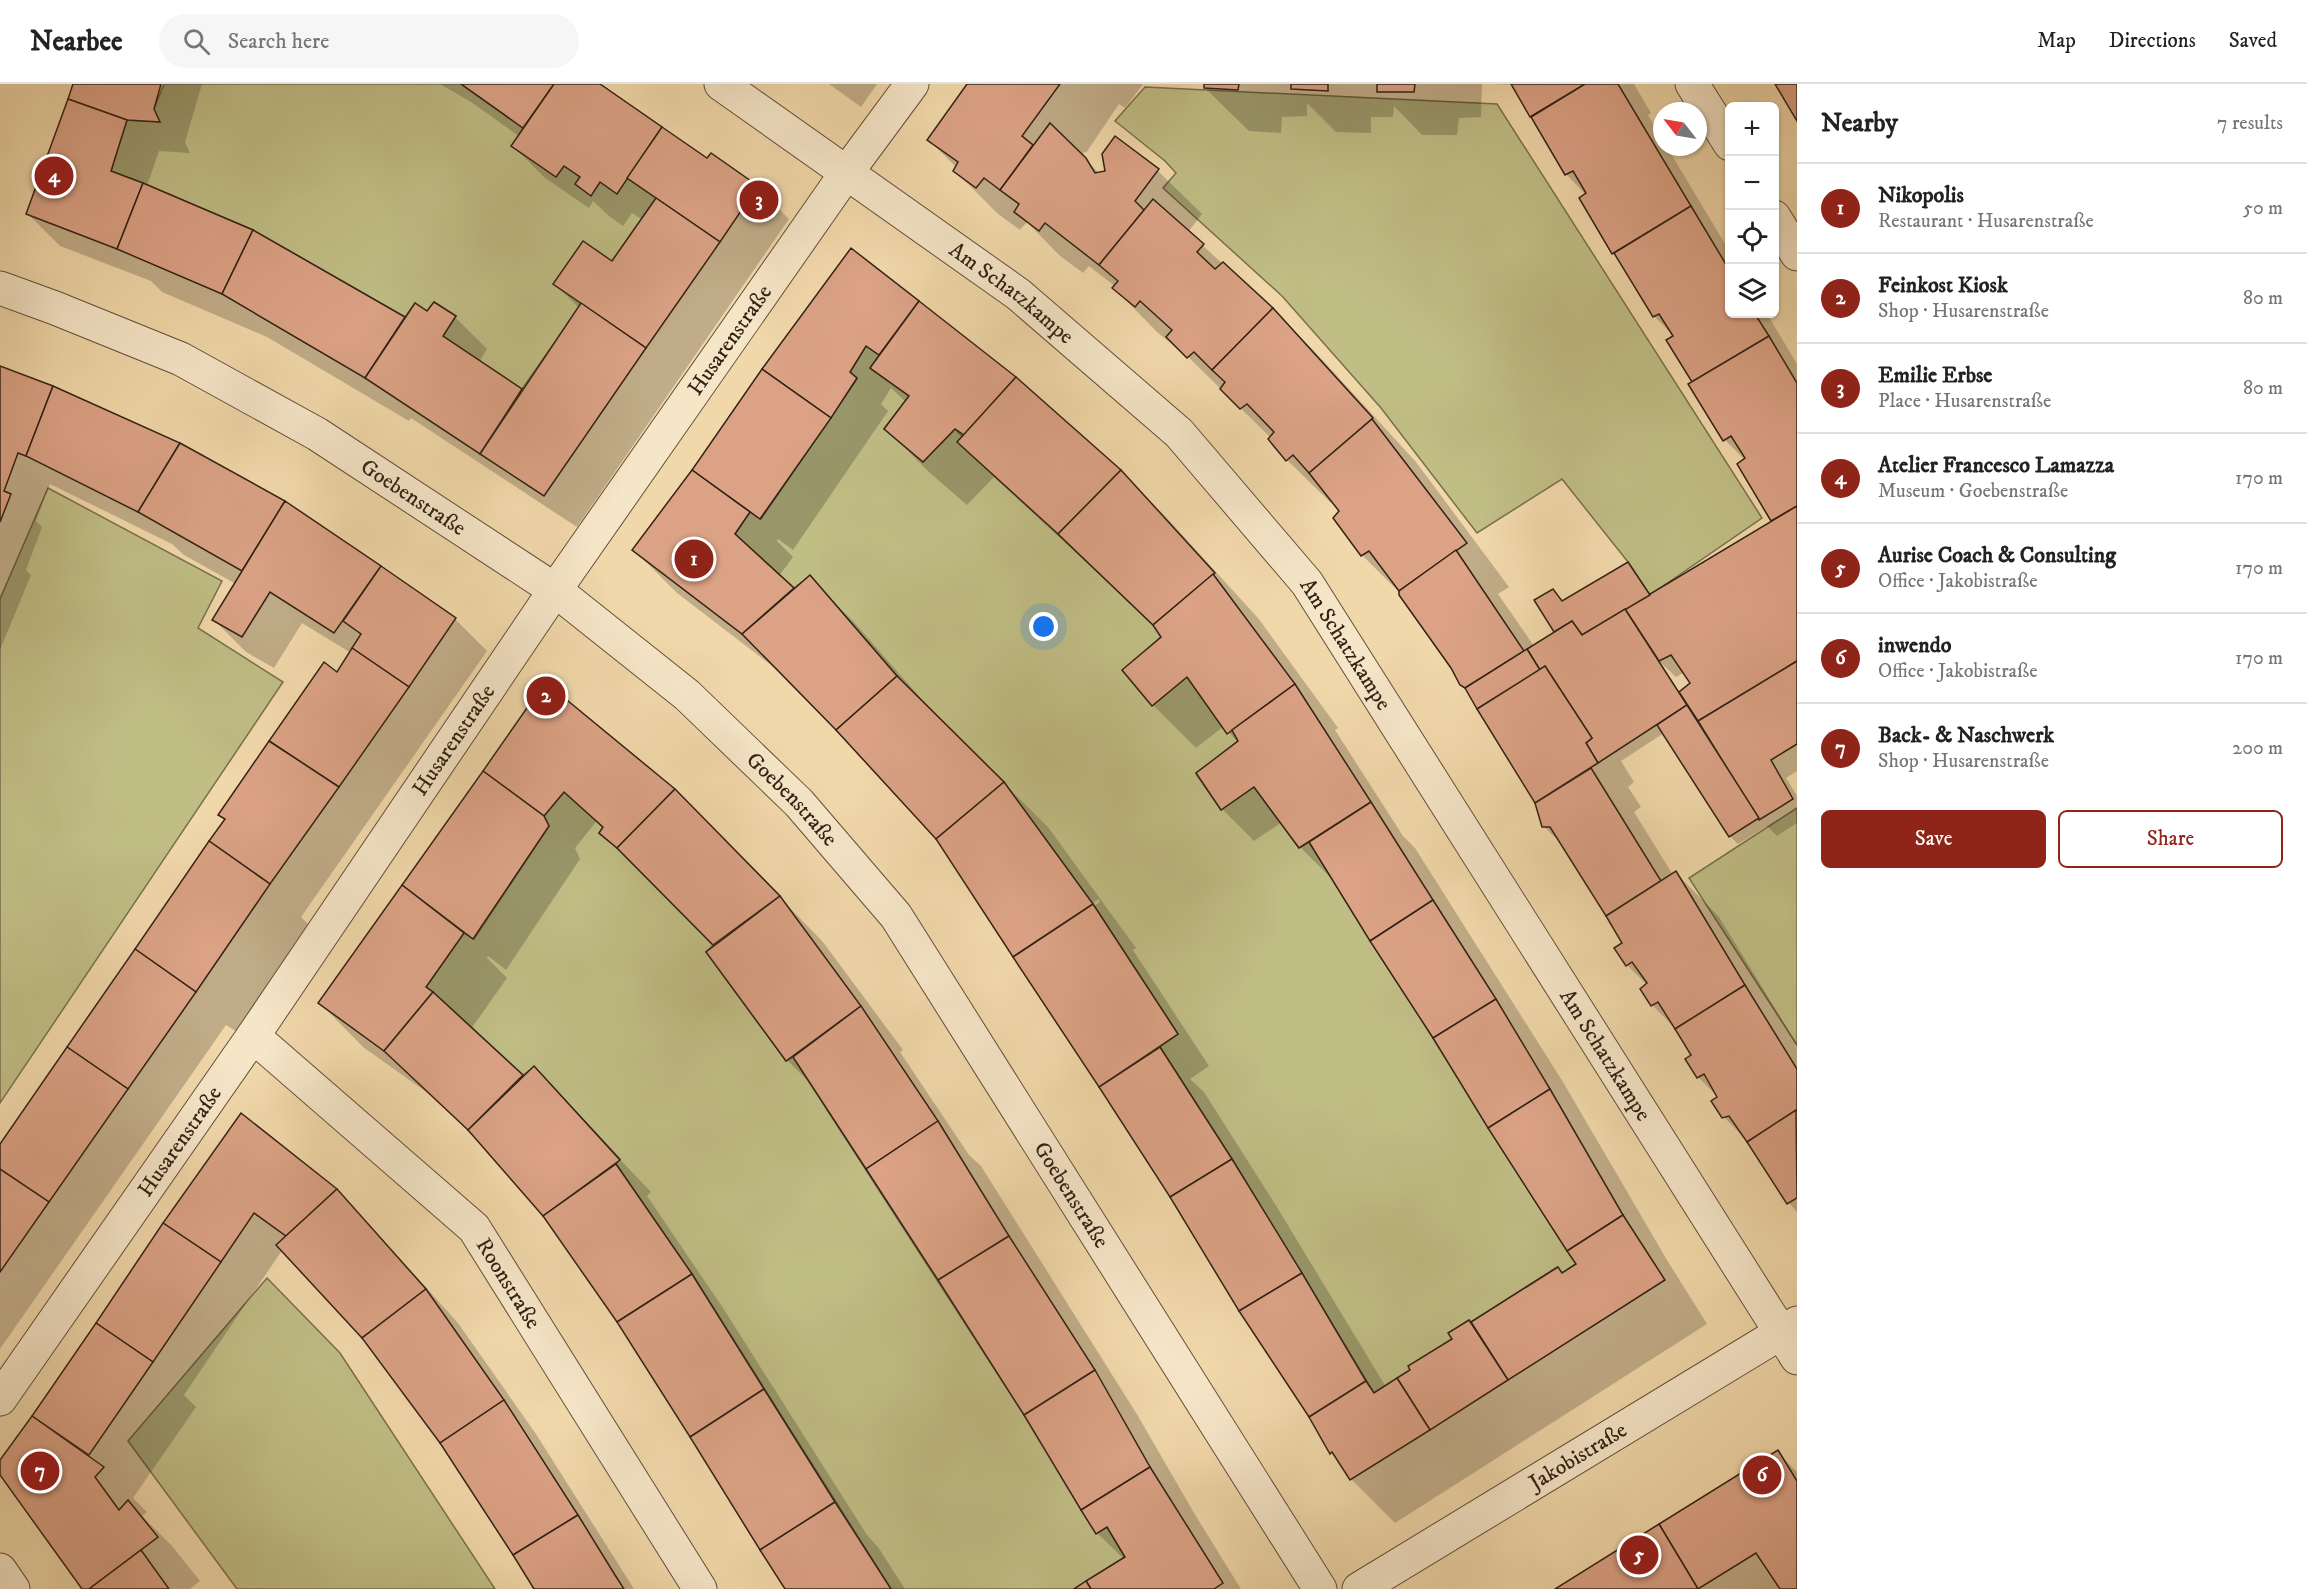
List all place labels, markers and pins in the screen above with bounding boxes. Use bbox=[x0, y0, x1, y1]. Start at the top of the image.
pin: 4 bbox=[34, 154, 74, 199]
pin: 3 bbox=[740, 178, 778, 222]
pin: 1 bbox=[674, 536, 714, 582]
pin: 2 bbox=[526, 674, 566, 718]
pin: 7 bbox=[20, 1448, 60, 1494]
pin: 6 bbox=[1742, 1452, 1782, 1498]
pin: 5 bbox=[1620, 1532, 1658, 1578]

